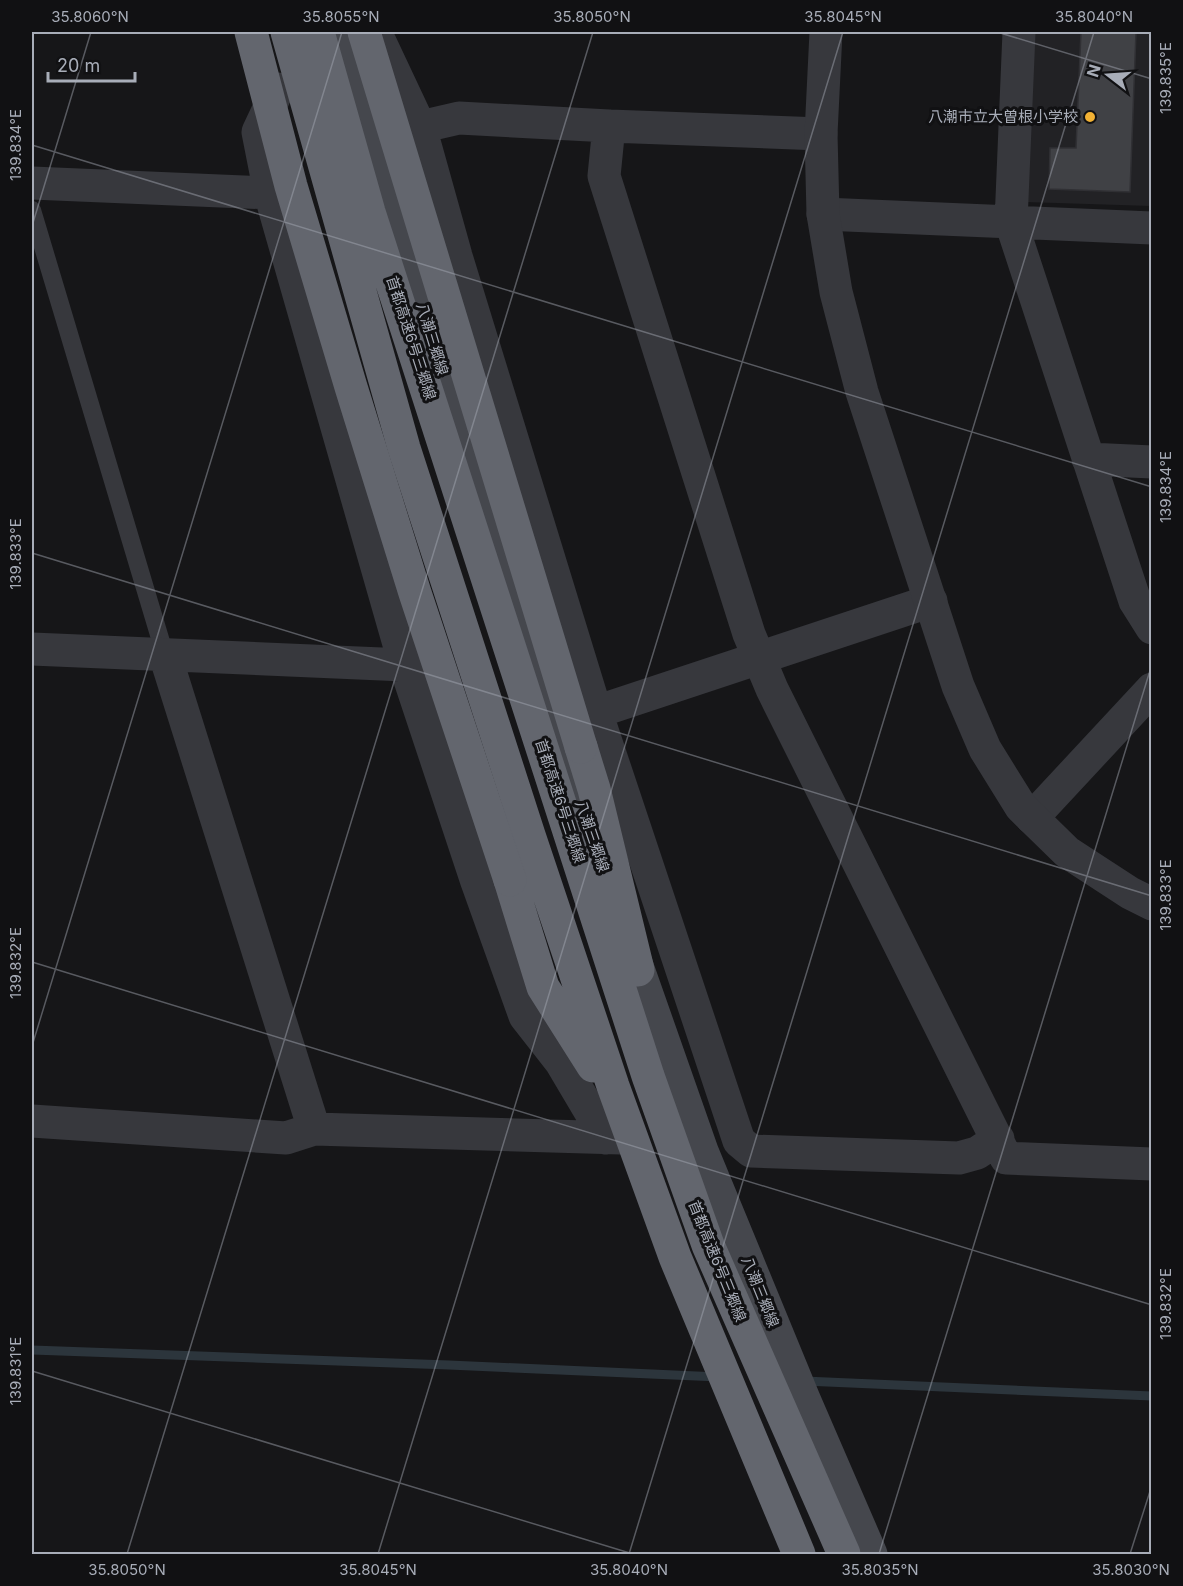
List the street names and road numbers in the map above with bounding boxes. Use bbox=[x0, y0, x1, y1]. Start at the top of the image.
street label: 首都高速6号三郷線 bbox=[382, 273, 440, 402]
street label: 八潮三郷線 bbox=[412, 300, 453, 378]
street label: 首都高速6号三郷線 bbox=[531, 736, 589, 865]
street label: 八潮三郷線 bbox=[571, 797, 614, 874]
street label: 首都高速6号三郷線 bbox=[684, 1197, 750, 1324]
street label: 八潮三郷線 bbox=[738, 1253, 783, 1330]

